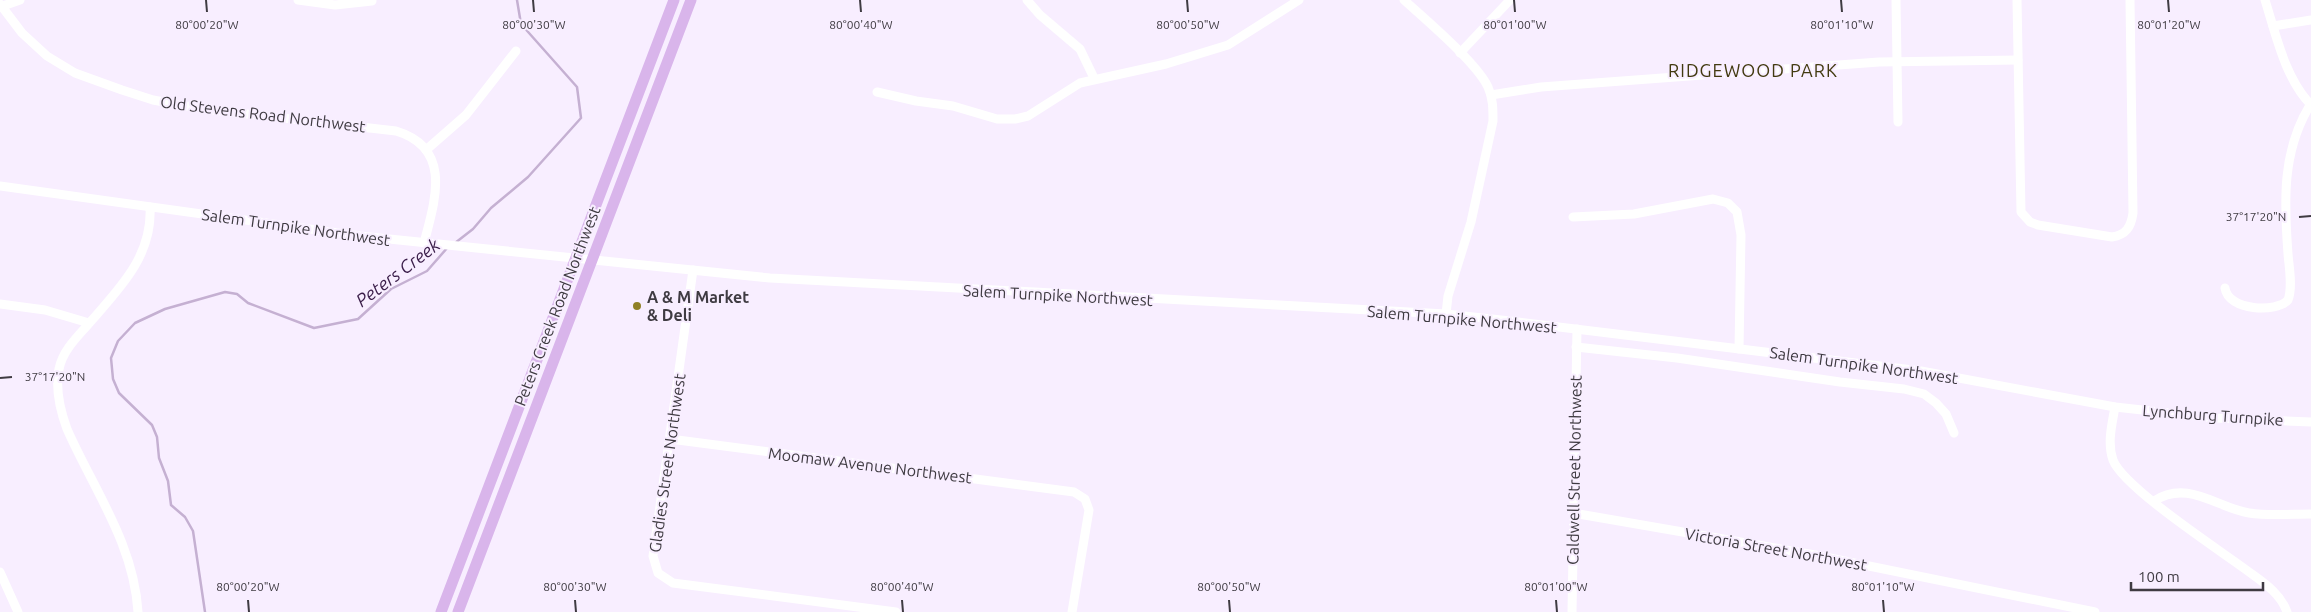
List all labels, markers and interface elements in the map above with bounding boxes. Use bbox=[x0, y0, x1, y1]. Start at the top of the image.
text: 80°00'20"W bbox=[175, 18, 239, 31]
text: 80°00'30"W bbox=[502, 18, 566, 31]
text: 80°00'40"W bbox=[829, 18, 893, 31]
text: 80°00'50"W bbox=[1156, 18, 1220, 31]
text: 80°01'00"W bbox=[1483, 18, 1547, 31]
text: 80°01'10"W bbox=[1810, 18, 1874, 31]
text: 80°01'20"W bbox=[2137, 18, 2201, 31]
district label: RIDGEWOOD PARK bbox=[1668, 60, 1838, 80]
street label: Old Stevens Road Northwest bbox=[159, 92, 367, 136]
street label: Peters Creek Road Northwest bbox=[511, 203, 604, 408]
street label: Salem Turnpike Northwest bbox=[201, 205, 392, 249]
text: 37°17'20"N bbox=[2226, 210, 2286, 223]
water label: Peters Creek bbox=[352, 234, 444, 310]
street label: Salem Turnpike Northwest bbox=[963, 281, 1154, 309]
place label: A & M Market & Deli bbox=[647, 288, 749, 324]
marker: A & M Market & Deli bbox=[631, 300, 643, 312]
street label: Salem Turnpike Northwest bbox=[1366, 302, 1558, 336]
street label: Salem Turnpike Northwest bbox=[1769, 343, 1960, 387]
text: 37°17'20"N bbox=[25, 370, 85, 383]
street label: Gladies Street Northwest bbox=[646, 372, 689, 554]
street label: Caldwell Street Northwest bbox=[1563, 374, 1585, 565]
street label: Lynchburg Turnpike bbox=[2142, 401, 2284, 429]
street label: Moomaw Avenue Northwest bbox=[767, 444, 974, 487]
street label: Victoria Street Northwest bbox=[1684, 524, 1869, 574]
scale bar bbox=[2131, 560, 2264, 592]
text: 100 m bbox=[2138, 568, 2180, 585]
text: 80°00'20"W bbox=[216, 580, 280, 593]
text: 80°00'30"W bbox=[543, 580, 607, 593]
text: 80°00'40"W bbox=[870, 580, 934, 593]
text: 80°00'50"W bbox=[1197, 580, 1261, 593]
text: 80°01'00"W bbox=[1524, 580, 1588, 593]
text: 80°01'10"W bbox=[1851, 580, 1915, 593]

